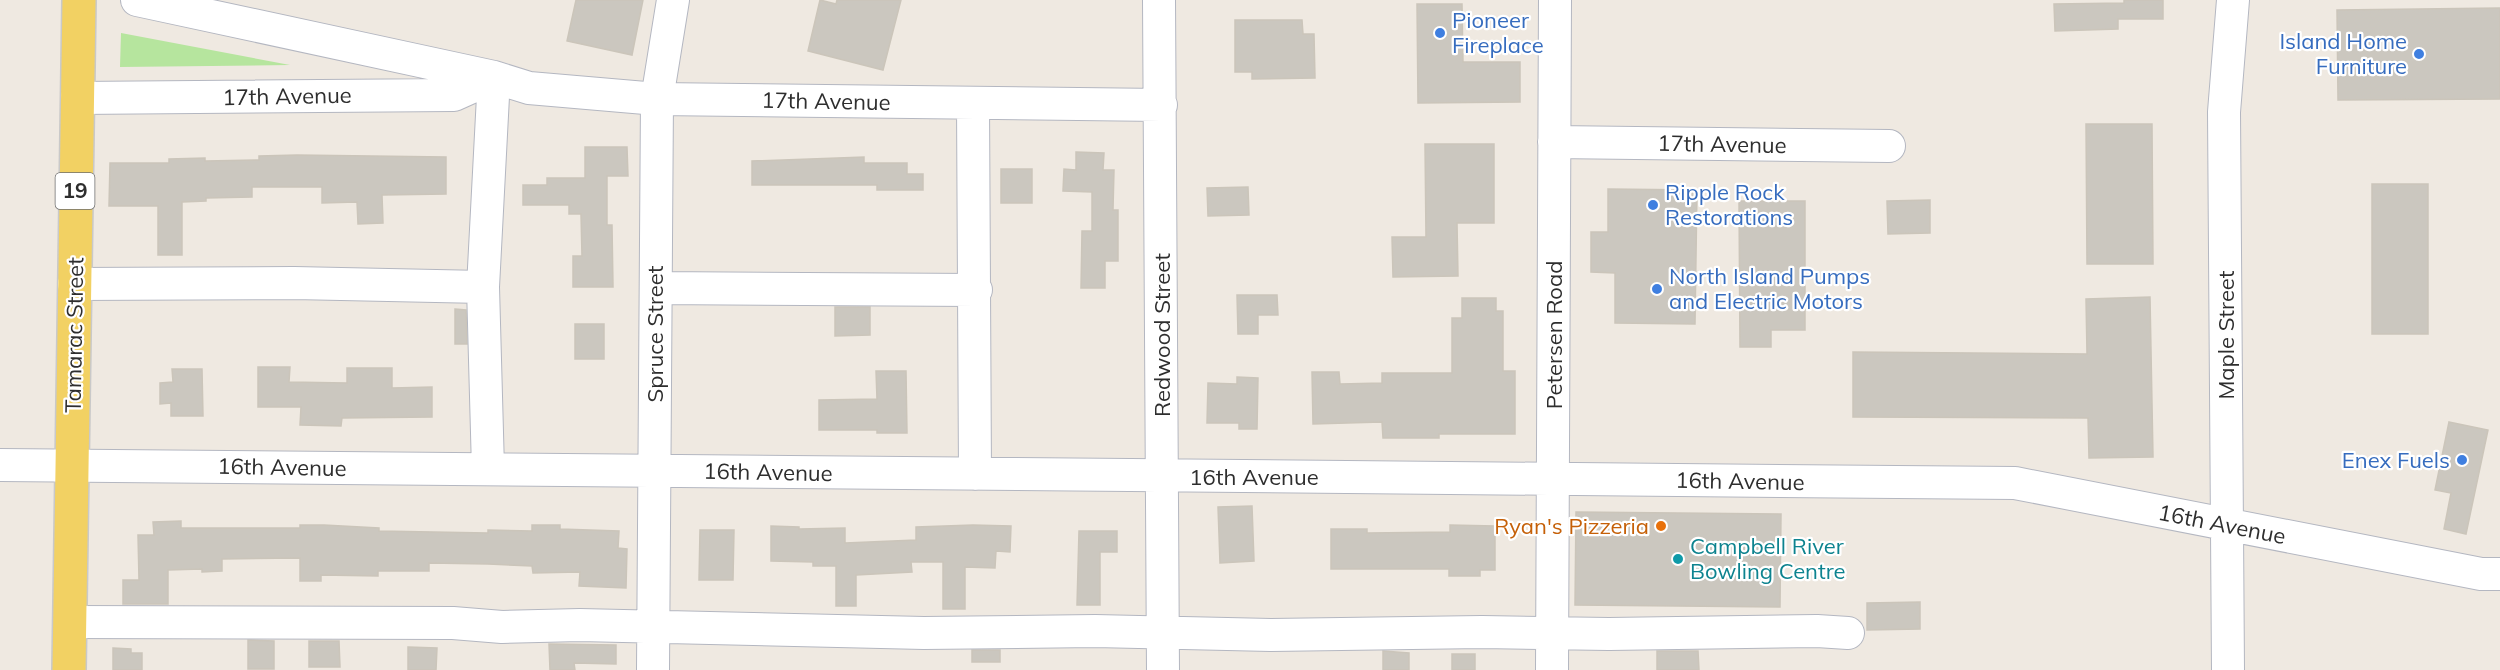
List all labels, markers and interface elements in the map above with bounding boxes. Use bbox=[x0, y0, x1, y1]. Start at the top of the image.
place label: Pioneer Fireplace bbox=[1452, 6, 1544, 59]
marker: Pioneer Fireplace bbox=[1433, 26, 1447, 40]
place label: Island Home Furniture bbox=[2279, 27, 2407, 80]
marker: Island Home Furniture bbox=[2412, 47, 2426, 61]
street label: 17th Avenue bbox=[222, 81, 352, 111]
street label: 17th Avenue bbox=[761, 86, 891, 116]
street label: 17th Avenue bbox=[1657, 129, 1787, 159]
road number: 19 bbox=[56, 173, 94, 209]
place label: Ripple Rock Restorations bbox=[1665, 178, 1793, 231]
marker: Ripple Rock Restorations bbox=[1646, 198, 1660, 212]
street label: Redwood Street bbox=[1148, 253, 1176, 417]
street label: Tamarac Street bbox=[59, 257, 89, 413]
street label: Petersen Road bbox=[1540, 261, 1568, 409]
place label: North Island Pumps and Electric Motors bbox=[1669, 262, 1870, 315]
street label: Spruce Street bbox=[641, 265, 669, 402]
street label: Maple Street bbox=[2212, 270, 2240, 400]
marker: North Island Pumps and Electric Motors bbox=[1650, 282, 1664, 296]
place label: Enex Fuels bbox=[2342, 446, 2450, 474]
street label: 16th Avenue bbox=[217, 452, 347, 482]
marker: Enex Fuels bbox=[2455, 453, 2469, 467]
street label: 16th Avenue bbox=[703, 457, 833, 487]
street label: 16th Avenue bbox=[1189, 463, 1319, 491]
street label: 16th Avenue bbox=[1675, 466, 1805, 496]
street label: 16th Avenue bbox=[2156, 498, 2288, 550]
place label: Ryan's Pizzeria bbox=[1494, 512, 1649, 540]
marker: Ryan's Pizzeria bbox=[1654, 519, 1668, 533]
place label: Campbell River Bowling Centre bbox=[1690, 532, 1846, 585]
marker: Campbell River Bowling Centre bbox=[1671, 552, 1685, 566]

